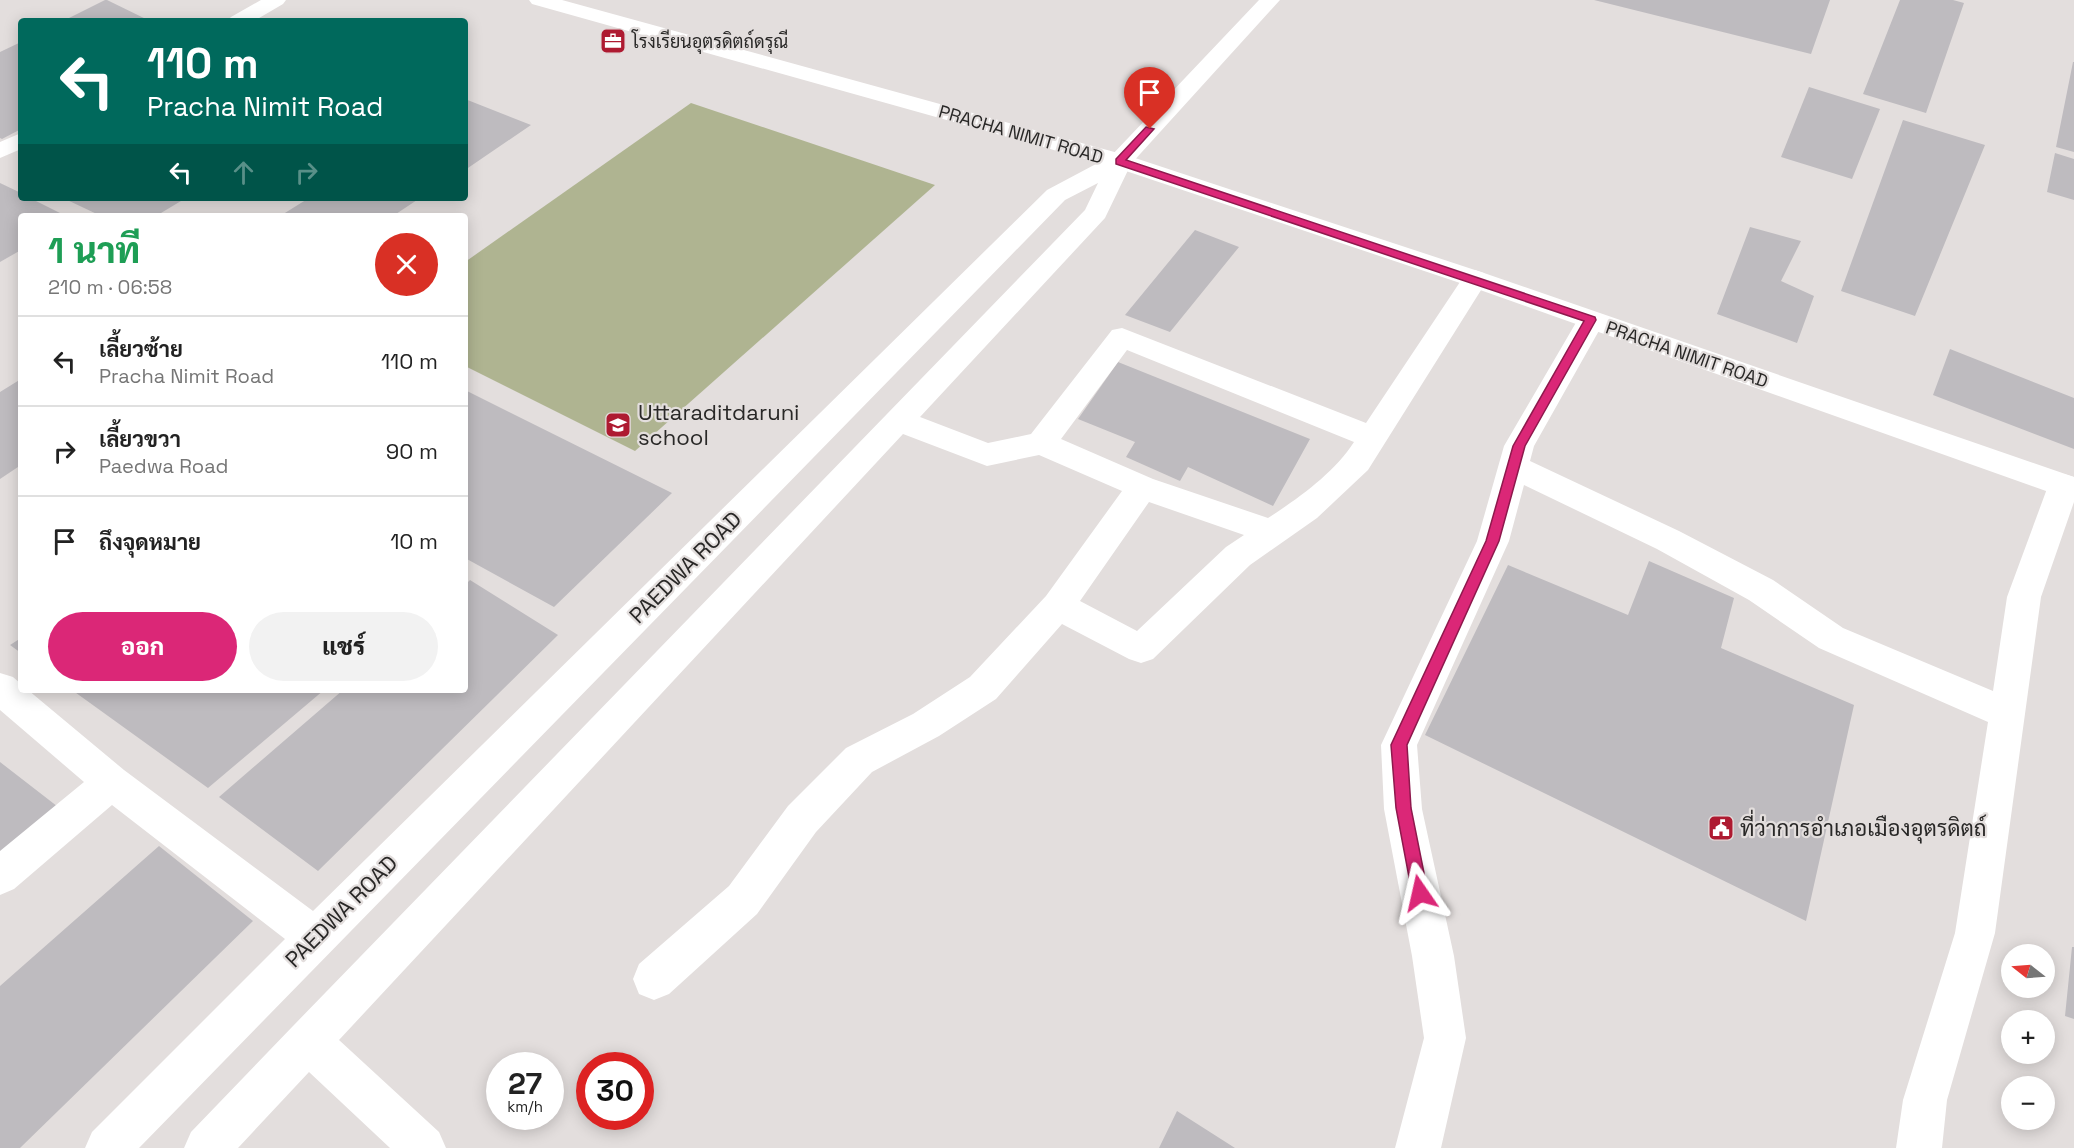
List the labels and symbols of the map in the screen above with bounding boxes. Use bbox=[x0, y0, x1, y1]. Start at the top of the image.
office icon: โรงเรียนอุตรดิตถ์ดรุณี bbox=[598, 26, 628, 56]
place label: โรงเรียนอุตรดิตถ์ดรุณี bbox=[631, 29, 788, 54]
pin bbox=[1124, 67, 1175, 129]
street label: PRACHA NIMIT ROAD bbox=[936, 100, 1106, 168]
street label: PRACHA NIMIT ROAD bbox=[1603, 315, 1771, 393]
place label: Uttaraditdaruni school bbox=[638, 398, 800, 451]
school or university icon: Uttaraditdaruni school bbox=[603, 410, 633, 440]
street label: PAEDWA ROAD bbox=[623, 505, 747, 629]
place label: ที่ว่าการอำเภอเมืองอุตรดิตถ์ bbox=[1740, 809, 1987, 844]
public building icon: ที่ว่าการอำเภอเมืองอุตรดิตถ์ bbox=[1706, 813, 1736, 843]
street label: PAEDWA ROAD bbox=[279, 849, 403, 973]
position arrow bbox=[1388, 861, 1452, 925]
north arrow bbox=[2001, 944, 2055, 998]
speed limit sign: 30 bbox=[576, 1052, 654, 1130]

